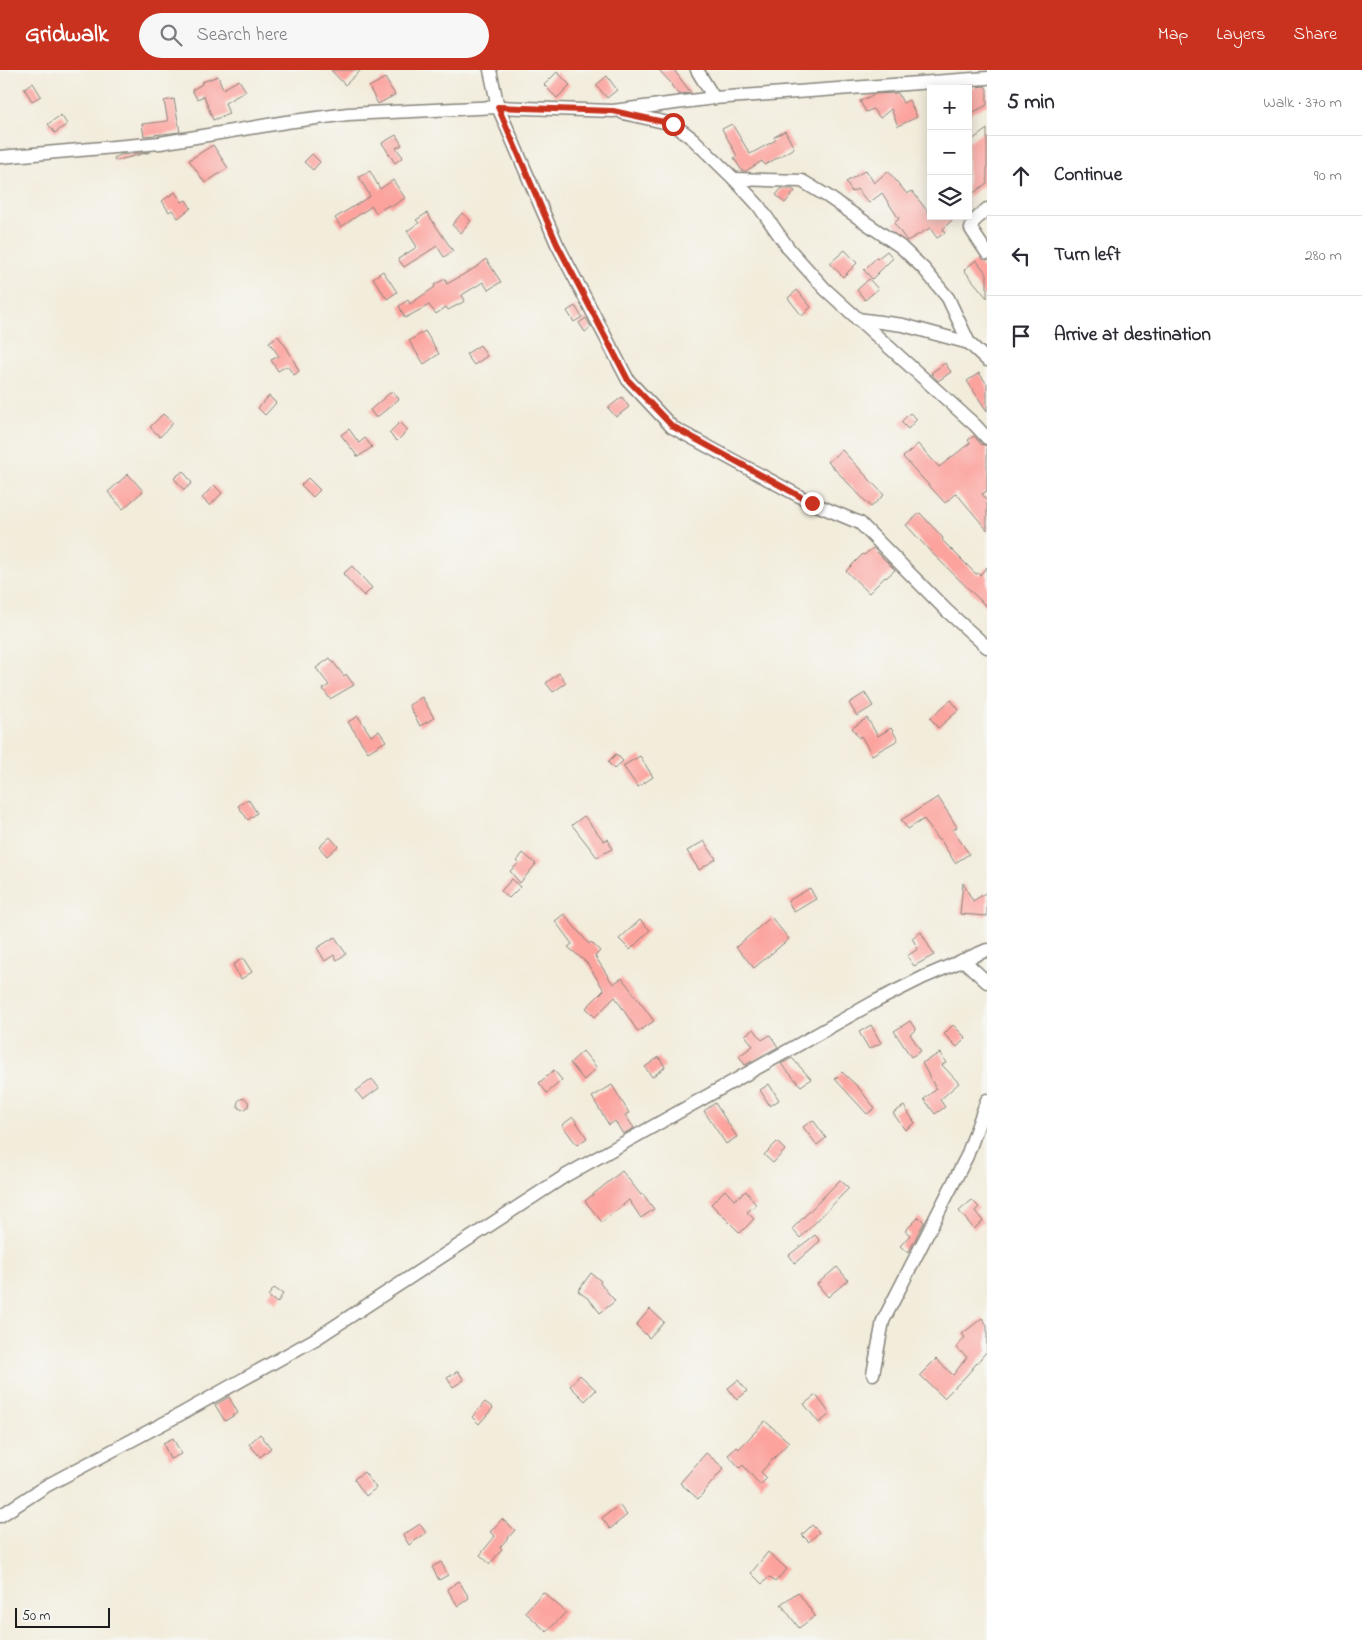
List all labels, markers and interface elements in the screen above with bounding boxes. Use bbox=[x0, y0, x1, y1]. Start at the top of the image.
search box bbox=[139, 13, 489, 58]
text: Gridwalk bbox=[25, 18, 109, 53]
icon: search bbox=[157, 21, 185, 49]
text: Search here bbox=[197, 22, 288, 49]
text: Map bbox=[1158, 22, 1188, 48]
text: Layers bbox=[1216, 22, 1266, 48]
text: Share bbox=[1294, 22, 1337, 48]
map controls bbox=[927, 85, 972, 220]
button: + bbox=[927, 85, 972, 130]
text: 5 min bbox=[1007, 88, 1055, 118]
text: Walk · 370 m bbox=[1263, 91, 1342, 115]
route start bbox=[662, 113, 685, 136]
button: − bbox=[927, 130, 972, 175]
icon: ahead bbox=[1007, 162, 1035, 190]
text: Continue bbox=[1054, 162, 1122, 189]
text: 90 m bbox=[1314, 164, 1342, 188]
button: layers bbox=[927, 175, 972, 220]
icon: left bbox=[1007, 242, 1035, 270]
text: Turn left bbox=[1054, 242, 1121, 269]
text: 280 m bbox=[1305, 244, 1342, 268]
icon: arrive bbox=[1007, 322, 1035, 350]
text: Arrive at destination bbox=[1054, 322, 1211, 349]
route end bbox=[801, 492, 824, 515]
scale bar bbox=[15, 1605, 110, 1628]
text: 50 m bbox=[22, 1606, 50, 1627]

